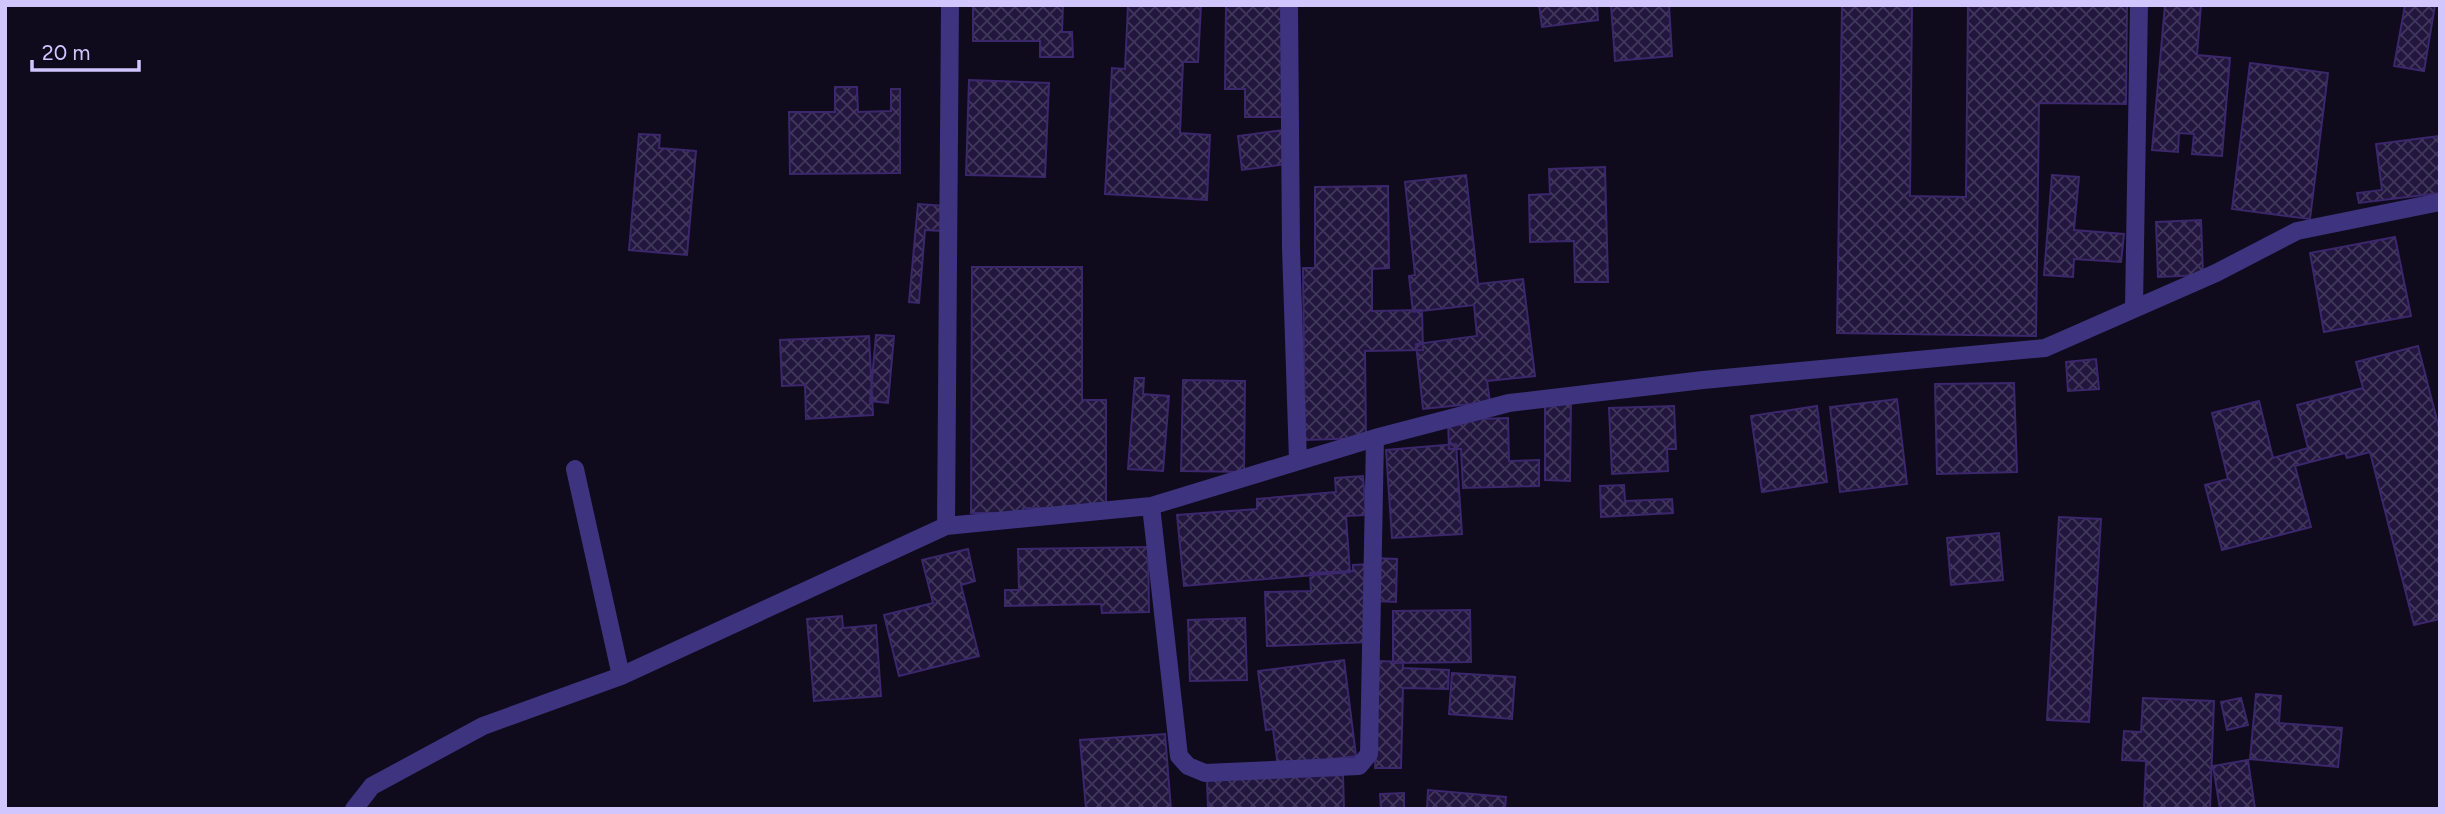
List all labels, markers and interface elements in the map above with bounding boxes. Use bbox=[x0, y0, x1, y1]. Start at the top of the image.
scale bar bbox=[32, 28, 138, 72]
text: 20 m bbox=[42, 40, 90, 65]

